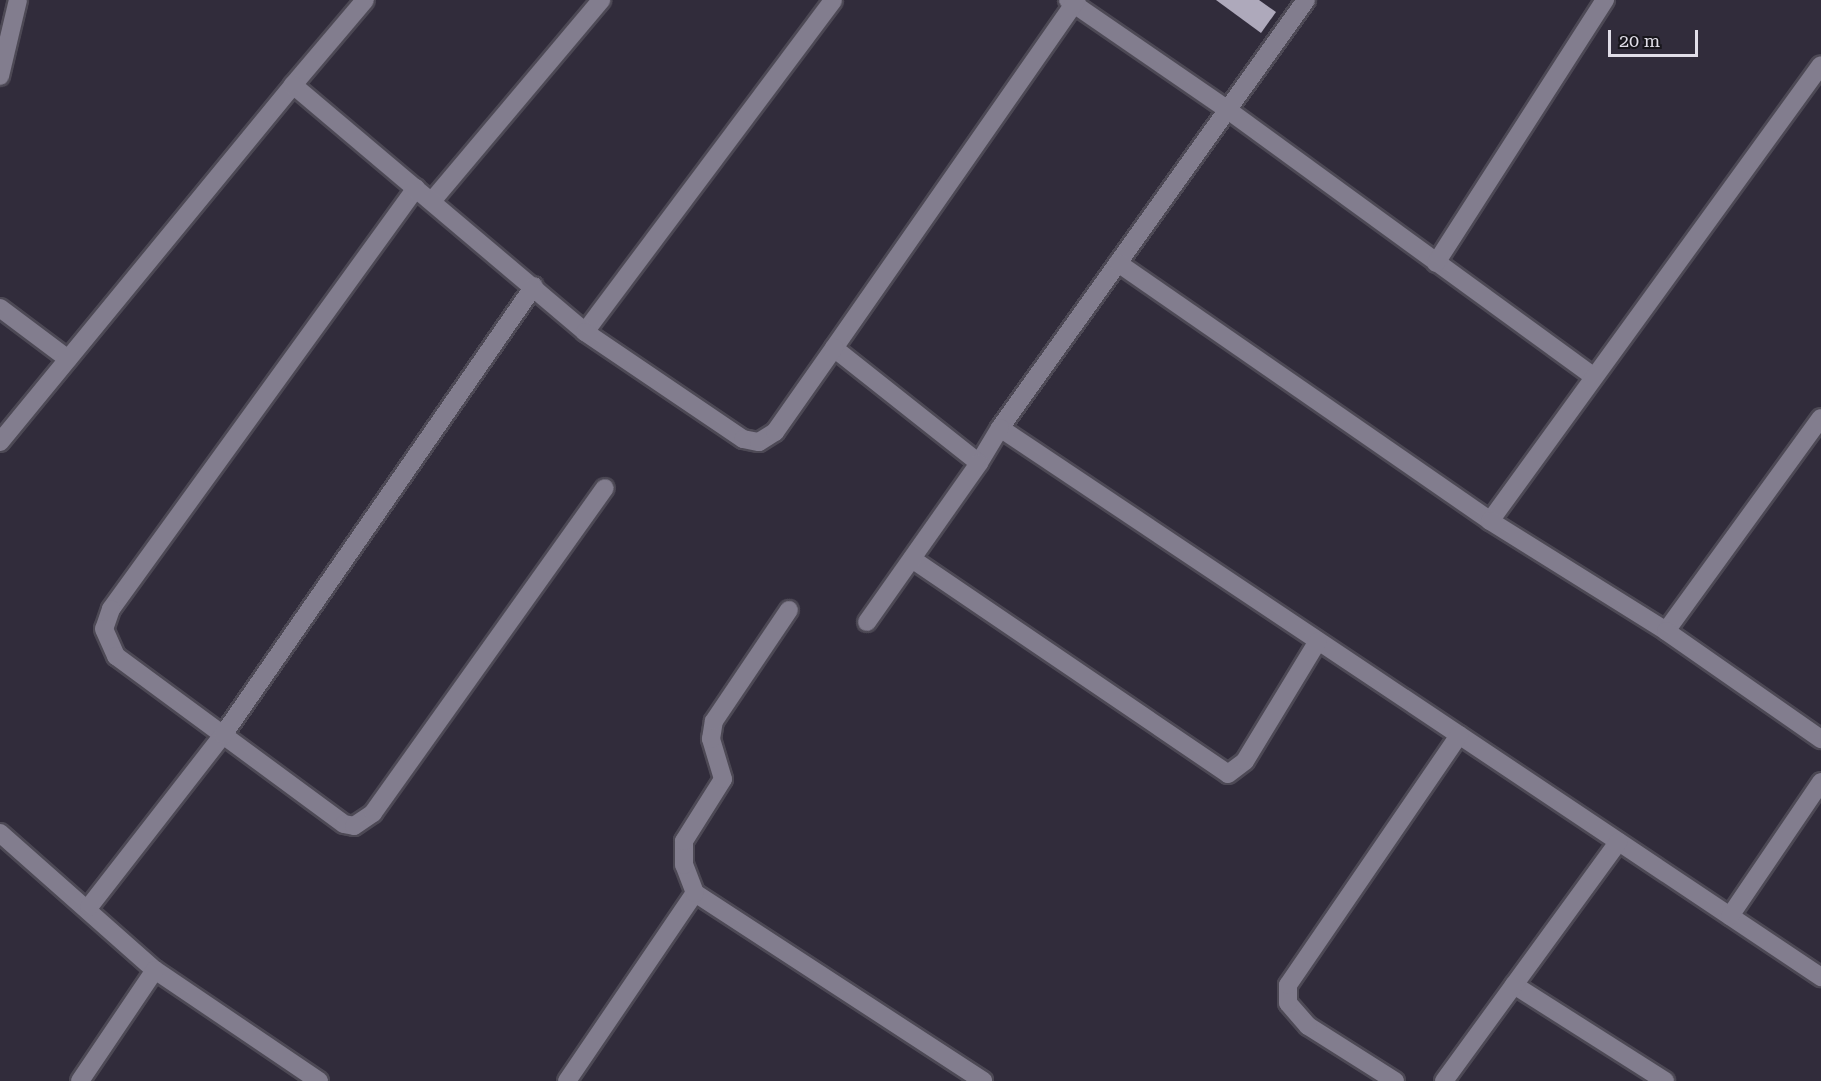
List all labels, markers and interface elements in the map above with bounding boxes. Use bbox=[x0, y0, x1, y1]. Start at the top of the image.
scale bar bbox=[1611, 18, 1701, 56]
text: 20 m bbox=[1619, 30, 1660, 51]

